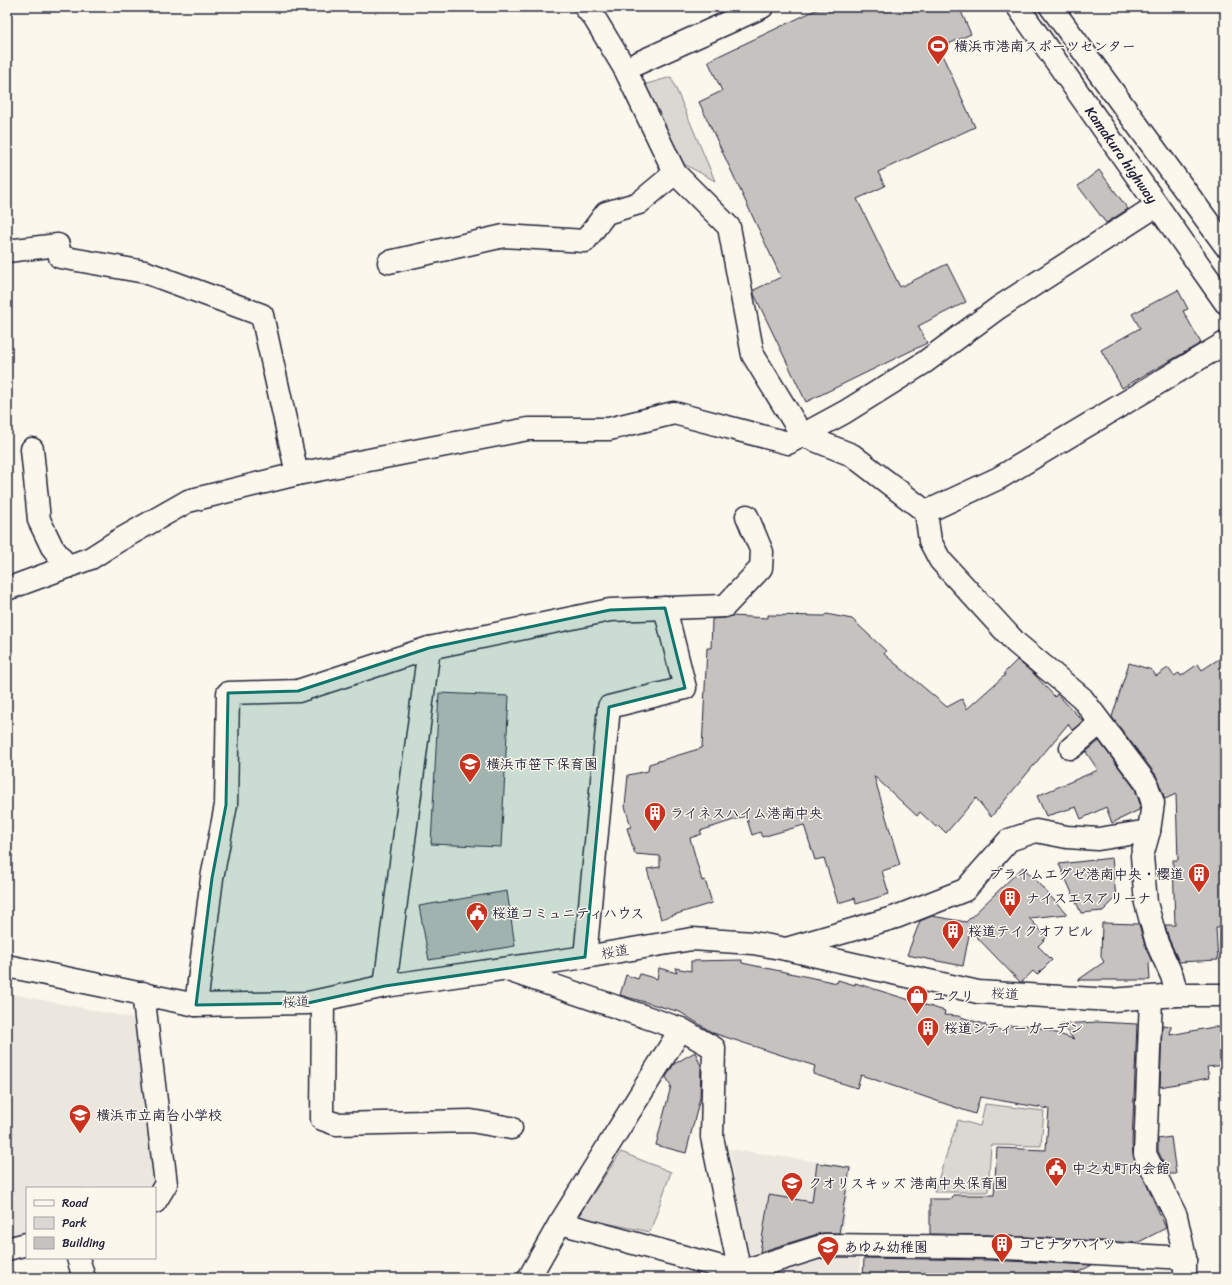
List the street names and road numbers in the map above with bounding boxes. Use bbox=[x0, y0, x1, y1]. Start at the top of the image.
street label: Kamakura highway bbox=[1078, 101, 1164, 210]
street label: 桜道 bbox=[599, 937, 631, 967]
street label: 桜道 bbox=[990, 981, 1020, 1007]
street label: 桜道 bbox=[281, 989, 311, 1015]

